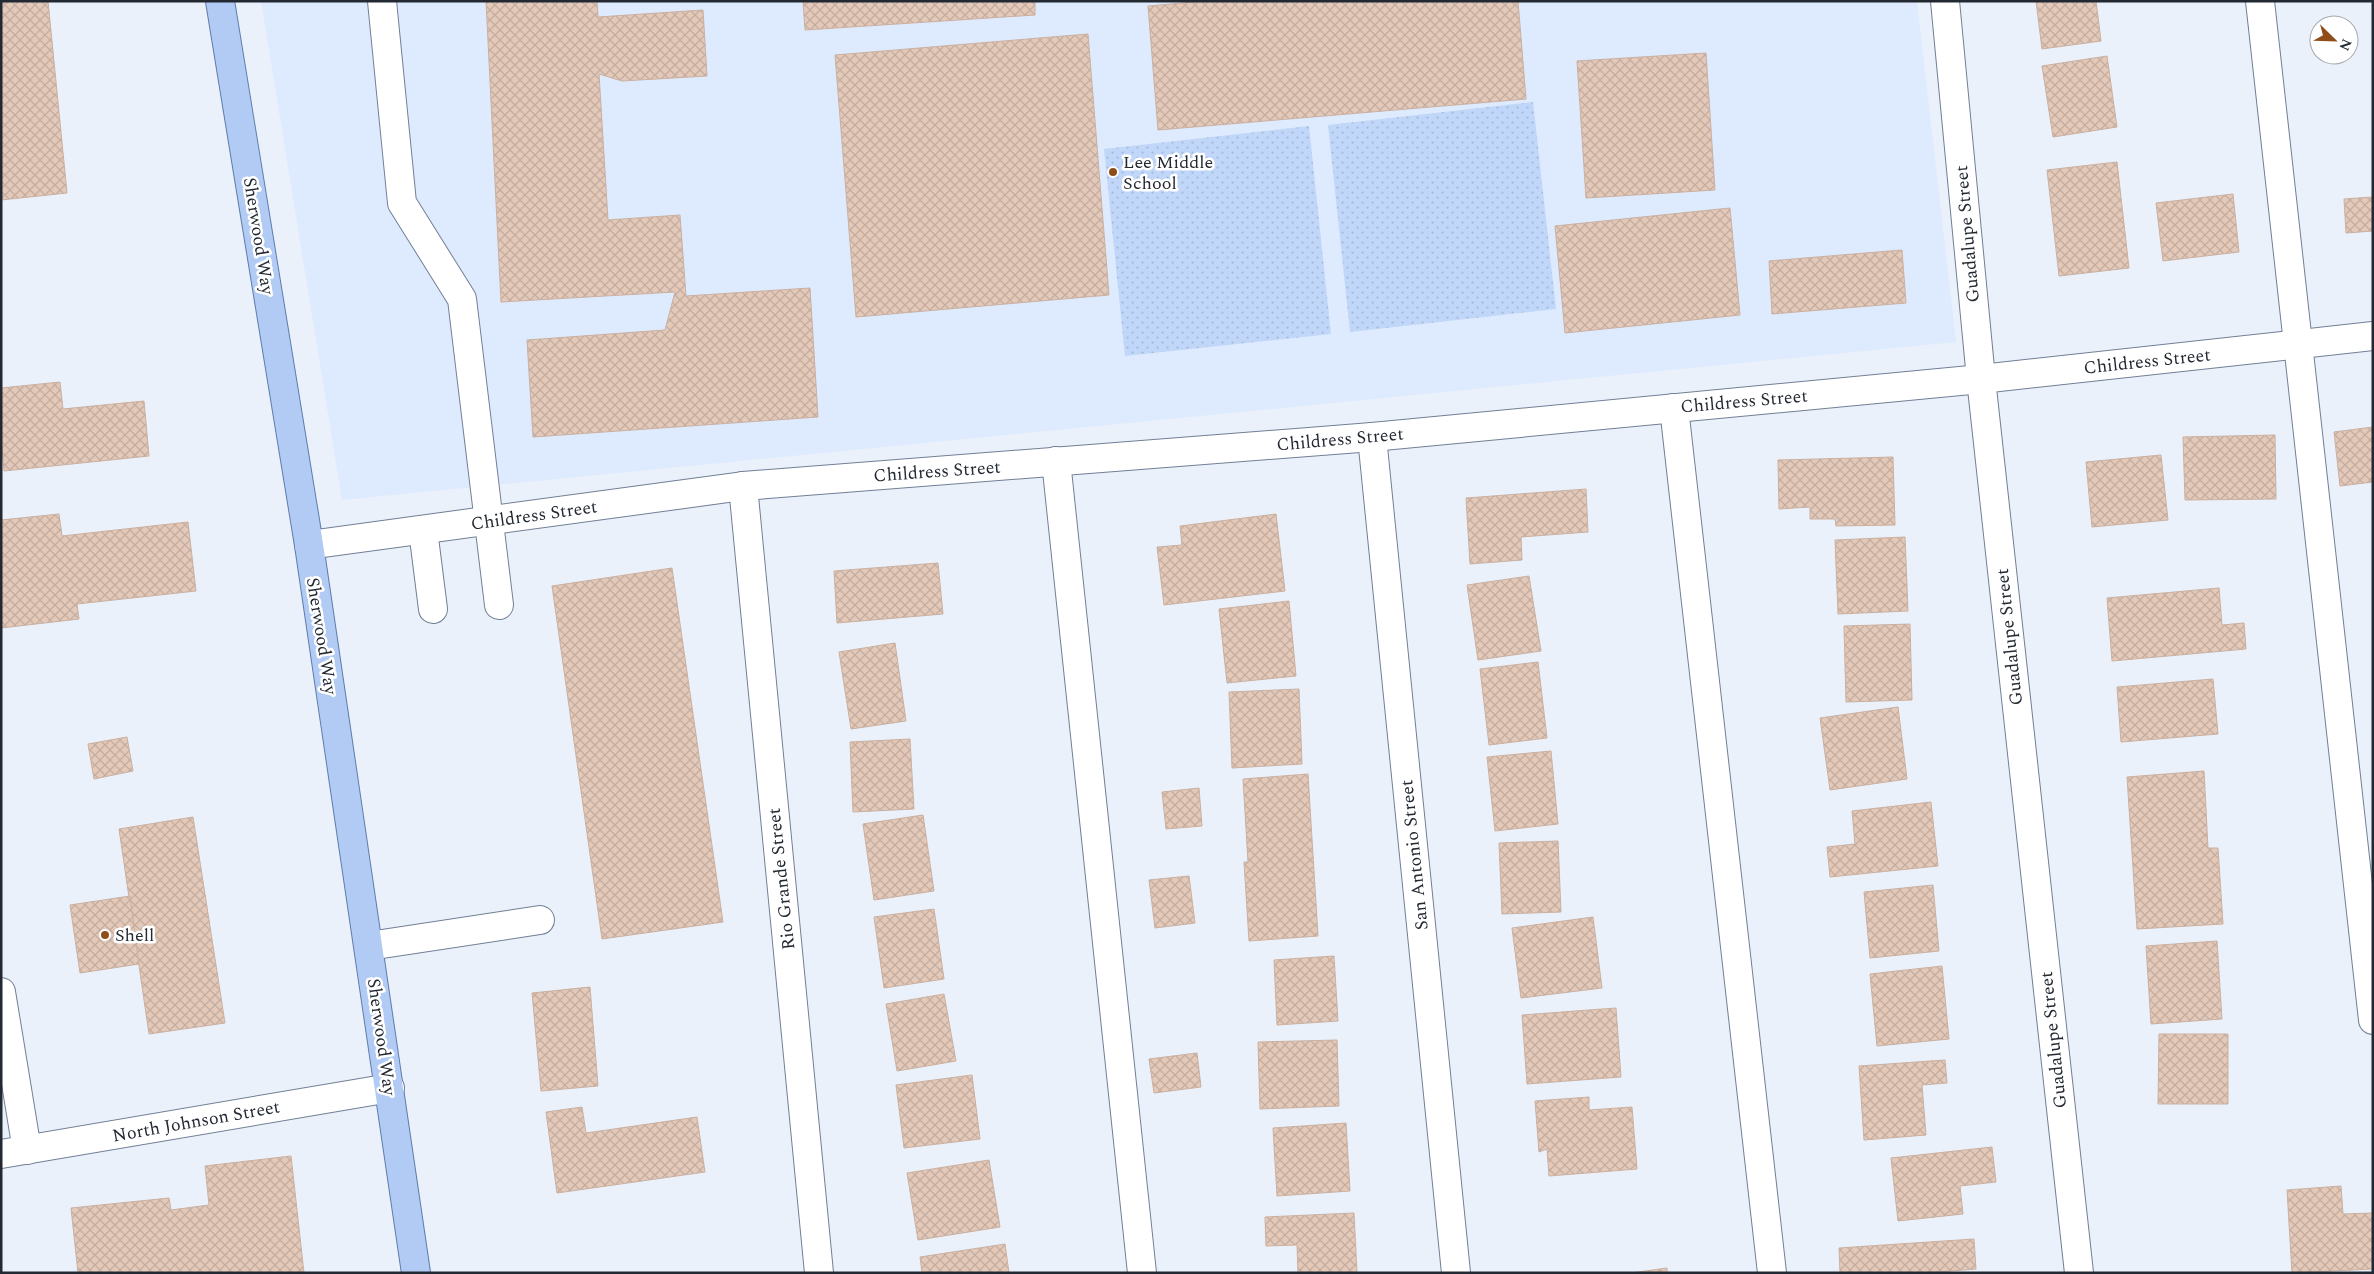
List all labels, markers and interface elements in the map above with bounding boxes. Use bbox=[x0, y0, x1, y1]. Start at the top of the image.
north arrow bbox=[2309, 15, 2359, 65]
text: N bbox=[2334, 36, 2357, 54]
place label: Lee Middle School bbox=[1123, 149, 1213, 197]
street label: Guadalupe Street bbox=[1948, 164, 1987, 304]
marker: Lee Middle School bbox=[1107, 166, 1119, 178]
street label: Sherwood Way bbox=[236, 176, 281, 298]
street label: Childress Street bbox=[2082, 341, 2212, 382]
street label: Childress Street bbox=[1679, 382, 1809, 420]
street label: Childress Street bbox=[1275, 420, 1405, 458]
street label: Childress Street bbox=[873, 454, 1002, 489]
street label: Childress Street bbox=[469, 493, 599, 538]
street label: Guadalupe Street bbox=[1989, 567, 2030, 707]
street label: Sherwood Way bbox=[299, 576, 344, 698]
street label: San Antonio Street bbox=[1393, 778, 1436, 932]
street label: Rio Grande Street bbox=[761, 807, 802, 951]
place label: Shell bbox=[115, 922, 154, 949]
marker: Shell bbox=[99, 929, 111, 941]
street label: Guadalupe Street bbox=[2033, 970, 2074, 1110]
street label: Sherwood Way bbox=[360, 977, 403, 1099]
street label: North Johnson Street bbox=[110, 1093, 282, 1150]

